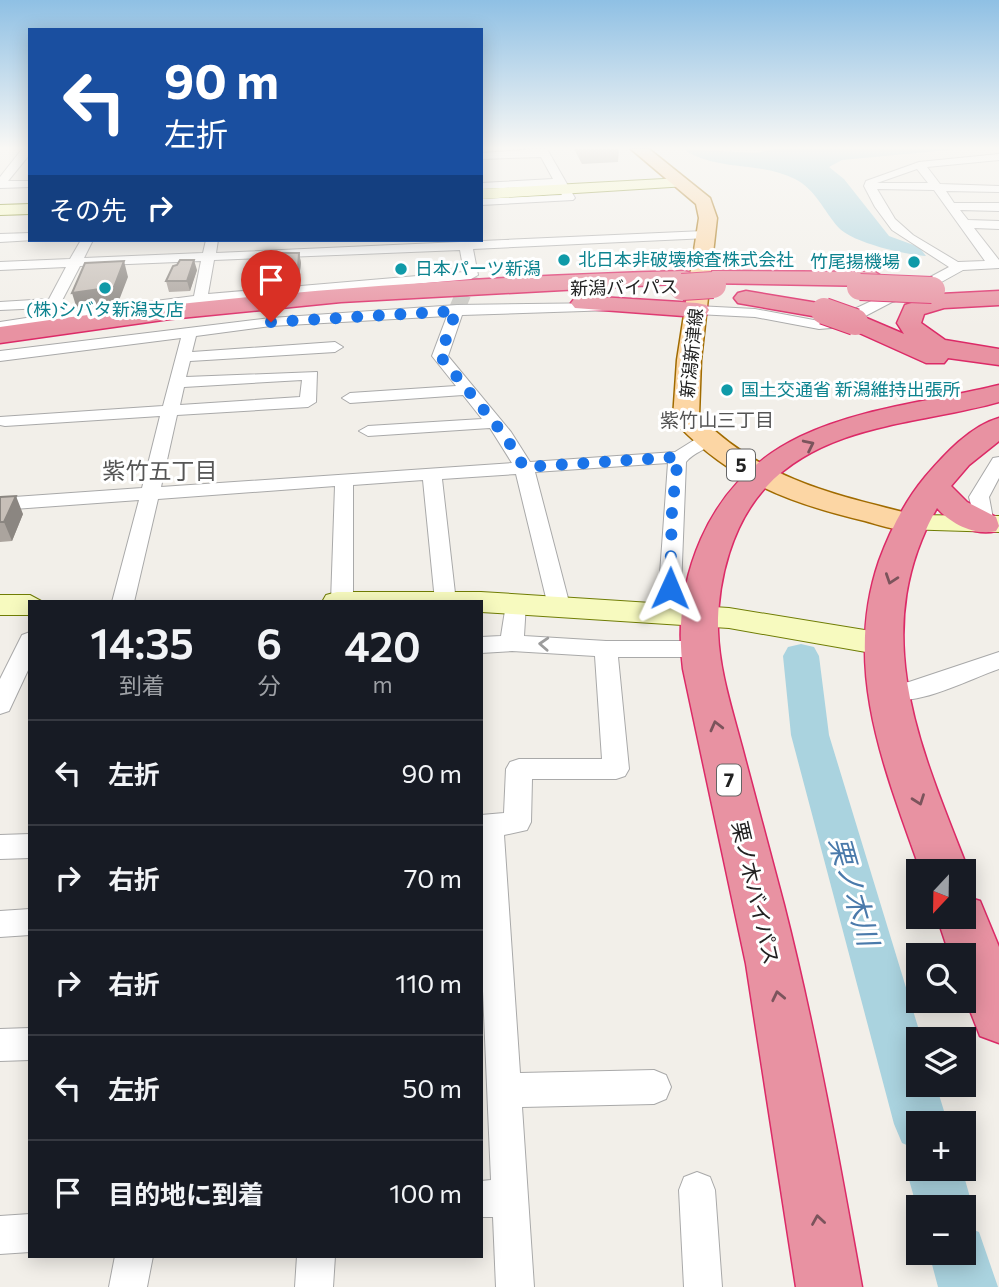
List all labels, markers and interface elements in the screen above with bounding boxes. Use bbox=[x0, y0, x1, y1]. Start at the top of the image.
text: 90 m bbox=[164, 49, 279, 109]
icon: left bbox=[49, 56, 140, 147]
text: 左折 bbox=[164, 113, 228, 153]
icon: right bbox=[141, 189, 179, 227]
text: その先 bbox=[49, 194, 127, 225]
place label: 北日本非破壊検査株式会社 bbox=[578, 248, 794, 270]
pin bbox=[241, 250, 301, 322]
place label: 竹尾揚機場 bbox=[810, 250, 900, 272]
marker: 北日本非破壊検査株式会社 bbox=[556, 252, 572, 268]
marker: 竹尾揚機場 bbox=[906, 254, 922, 270]
place label: 日本パーツ新潟 bbox=[415, 257, 541, 279]
icon: arrive bbox=[252, 261, 290, 299]
marker: 日本パーツ新潟 bbox=[393, 261, 409, 277]
street label: 新潟バイパス bbox=[570, 275, 678, 299]
marker: (株)シバタ新潟支店 bbox=[97, 280, 113, 296]
place label: (株)シバタ新潟支店 bbox=[26, 298, 184, 320]
street label: 新潟新津線 bbox=[675, 307, 707, 399]
place label: 国土交通省 新潟維持出張所 bbox=[741, 378, 960, 400]
marker: 国土交通省 新潟維持出張所 bbox=[719, 382, 735, 398]
district label: 紫竹山三丁目 bbox=[660, 408, 774, 431]
one-way arrow bbox=[802, 439, 814, 453]
road number: 5 bbox=[727, 450, 755, 480]
district label: 紫竹五丁目 bbox=[103, 456, 218, 484]
position arrow bbox=[633, 551, 707, 625]
one-way arrow bbox=[885, 572, 899, 584]
text: 14:35 bbox=[90, 616, 194, 668]
text: 6 bbox=[256, 616, 282, 668]
text: 420 bbox=[344, 619, 421, 671]
one-way arrow bbox=[538, 637, 549, 652]
text: m bbox=[372, 670, 393, 698]
text: 到着 bbox=[119, 671, 165, 699]
text: 分 bbox=[258, 671, 281, 699]
one-way arrow bbox=[710, 720, 724, 732]
icon: left bbox=[49, 754, 87, 792]
text: 90 m bbox=[402, 757, 462, 788]
text: 左折 bbox=[108, 758, 160, 789]
road number: 7 bbox=[717, 764, 741, 796]
one-way arrow bbox=[911, 793, 925, 806]
street label: 栗ノ木バイパス bbox=[728, 818, 785, 967]
water label: 栗ノ木川 bbox=[823, 832, 888, 952]
icon: right bbox=[49, 859, 87, 897]
north arrow bbox=[906, 859, 976, 929]
map controls bbox=[906, 859, 976, 1265]
text: 70 m bbox=[404, 862, 462, 893]
text: 右折 bbox=[108, 863, 160, 894]
button: search bbox=[906, 943, 976, 1013]
icon: right bbox=[49, 964, 87, 1002]
text: 110 m bbox=[395, 967, 462, 998]
text: 右折 bbox=[108, 968, 160, 999]
one-way arrow bbox=[772, 990, 787, 1002]
button: layers bbox=[906, 1027, 976, 1097]
icon: left bbox=[49, 1069, 87, 1107]
text: 50 m bbox=[402, 1072, 462, 1103]
text: 左折 bbox=[108, 1073, 160, 1104]
button: + bbox=[906, 1111, 976, 1181]
icon: arrive bbox=[49, 1174, 87, 1212]
text: 100 m bbox=[389, 1177, 462, 1208]
text: 目的地に到着 bbox=[108, 1178, 264, 1209]
button: − bbox=[906, 1195, 976, 1265]
one-way arrow bbox=[811, 1214, 826, 1226]

